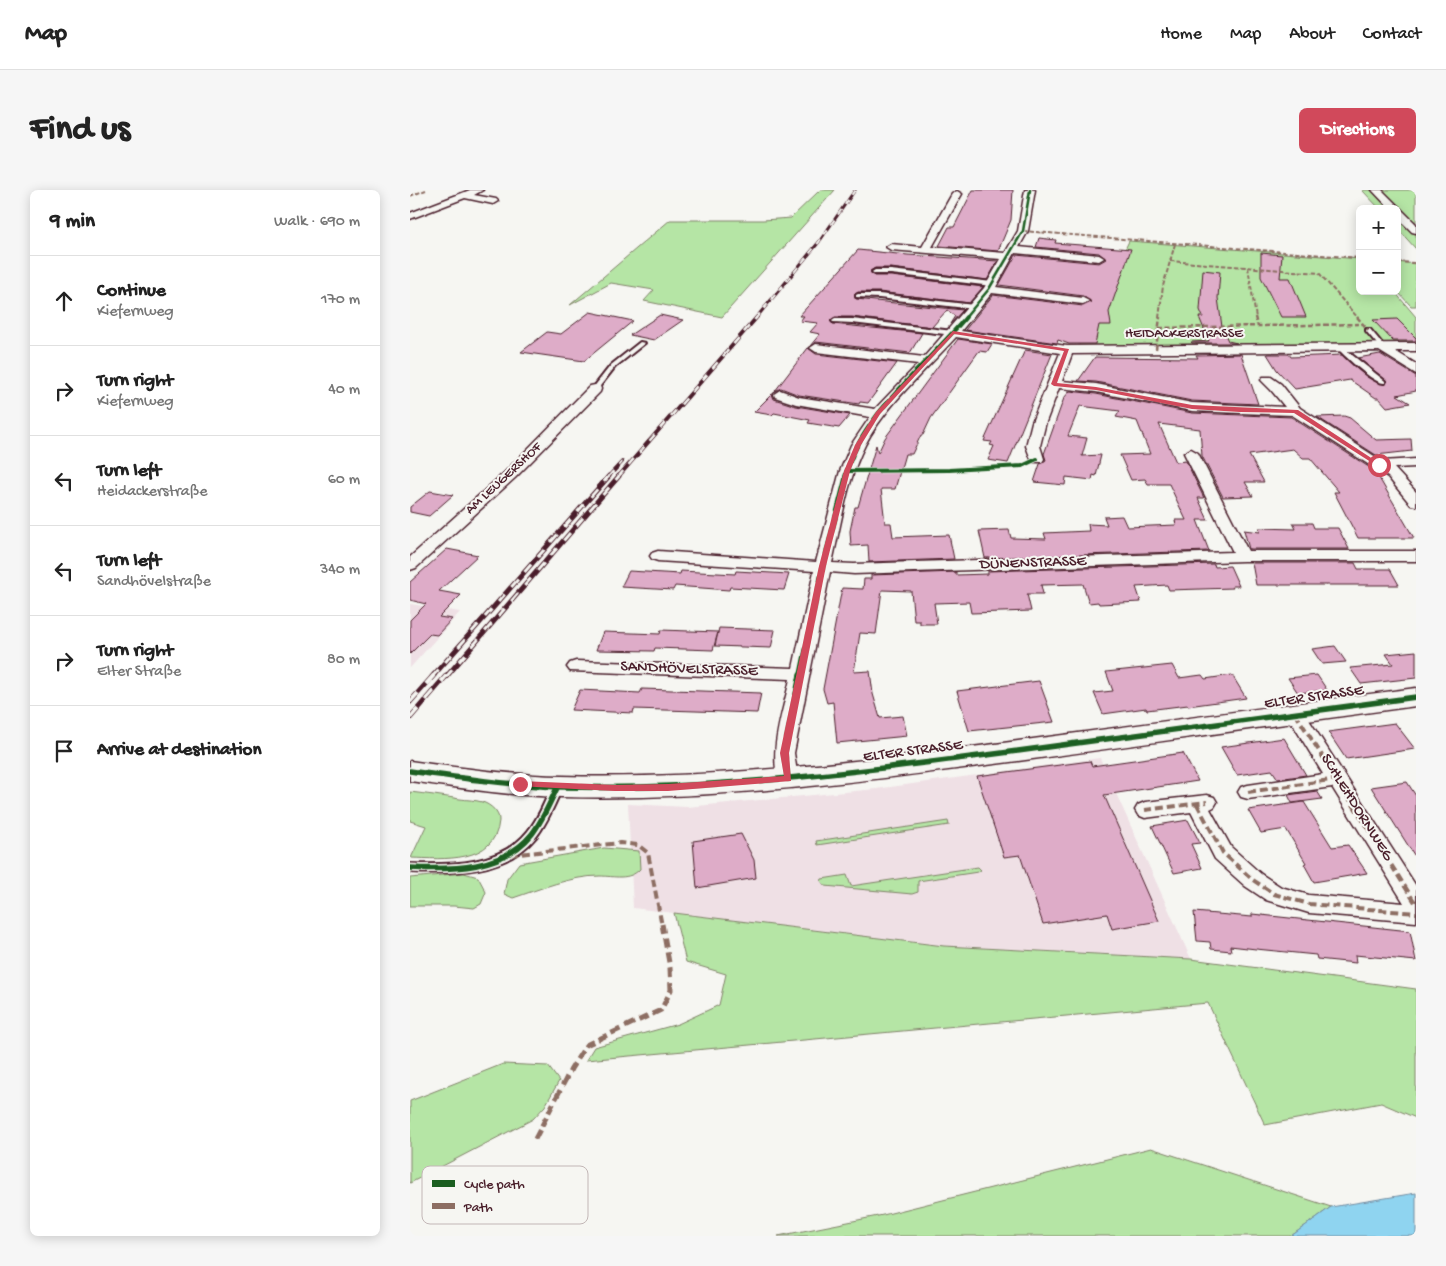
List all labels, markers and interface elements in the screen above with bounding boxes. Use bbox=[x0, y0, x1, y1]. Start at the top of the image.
text: Map bbox=[25, 20, 67, 49]
text: Home bbox=[1160, 24, 1202, 45]
text: Map bbox=[1230, 24, 1261, 45]
text: About bbox=[1289, 24, 1335, 45]
text: Contact bbox=[1363, 24, 1421, 45]
button: Directions bbox=[1299, 108, 1416, 153]
text: Find us bbox=[30, 110, 130, 151]
map controls bbox=[1356, 205, 1401, 295]
button: + bbox=[1356, 205, 1401, 250]
text: 9 min bbox=[50, 210, 95, 235]
text: Walk · 690 m bbox=[274, 213, 360, 232]
button: − bbox=[1356, 250, 1401, 295]
text: Continue bbox=[97, 280, 166, 303]
icon: ahead bbox=[50, 287, 78, 315]
text: 170 m bbox=[321, 291, 360, 310]
text: Kiefernweg bbox=[97, 303, 174, 322]
street label: HEIDACKERSTRASSE bbox=[1125, 326, 1244, 343]
text: Turn right bbox=[97, 370, 173, 393]
icon: right bbox=[50, 377, 78, 405]
text: 40 m bbox=[328, 381, 360, 400]
text: Kiefernweg bbox=[97, 393, 174, 412]
street label: AM LEUGERSHOF bbox=[462, 439, 546, 519]
route start bbox=[1368, 454, 1391, 477]
text: Turn left bbox=[97, 460, 161, 483]
icon: left bbox=[50, 467, 78, 495]
text: 60 m bbox=[328, 471, 360, 490]
text: Heidackerstraße bbox=[97, 483, 208, 502]
text: Turn left bbox=[97, 550, 161, 573]
street label: DÜNENSTRASSE bbox=[978, 553, 1088, 575]
icon: left bbox=[50, 557, 78, 585]
text: 340 m bbox=[320, 561, 360, 580]
text: Sandhövelstraße bbox=[97, 573, 211, 592]
text: Turn right bbox=[97, 640, 173, 663]
icon: right bbox=[50, 647, 78, 675]
text: 80 m bbox=[327, 651, 360, 670]
street label: SANDHÖVELSTRASSE bbox=[620, 658, 759, 682]
text: Elter Straße bbox=[97, 663, 181, 682]
street label: ELTER STRASSE bbox=[1263, 681, 1366, 714]
street label: ELTER STRASSE bbox=[862, 736, 965, 768]
icon: arrive bbox=[50, 737, 78, 765]
text: Arrive at destination bbox=[97, 739, 261, 762]
street label: SCHLEHDORNWEG bbox=[1315, 751, 1397, 866]
route end bbox=[509, 773, 532, 796]
legend bbox=[422, 1166, 588, 1224]
text: Cycle path bbox=[464, 1177, 525, 1194]
text: Path bbox=[463, 1200, 493, 1217]

